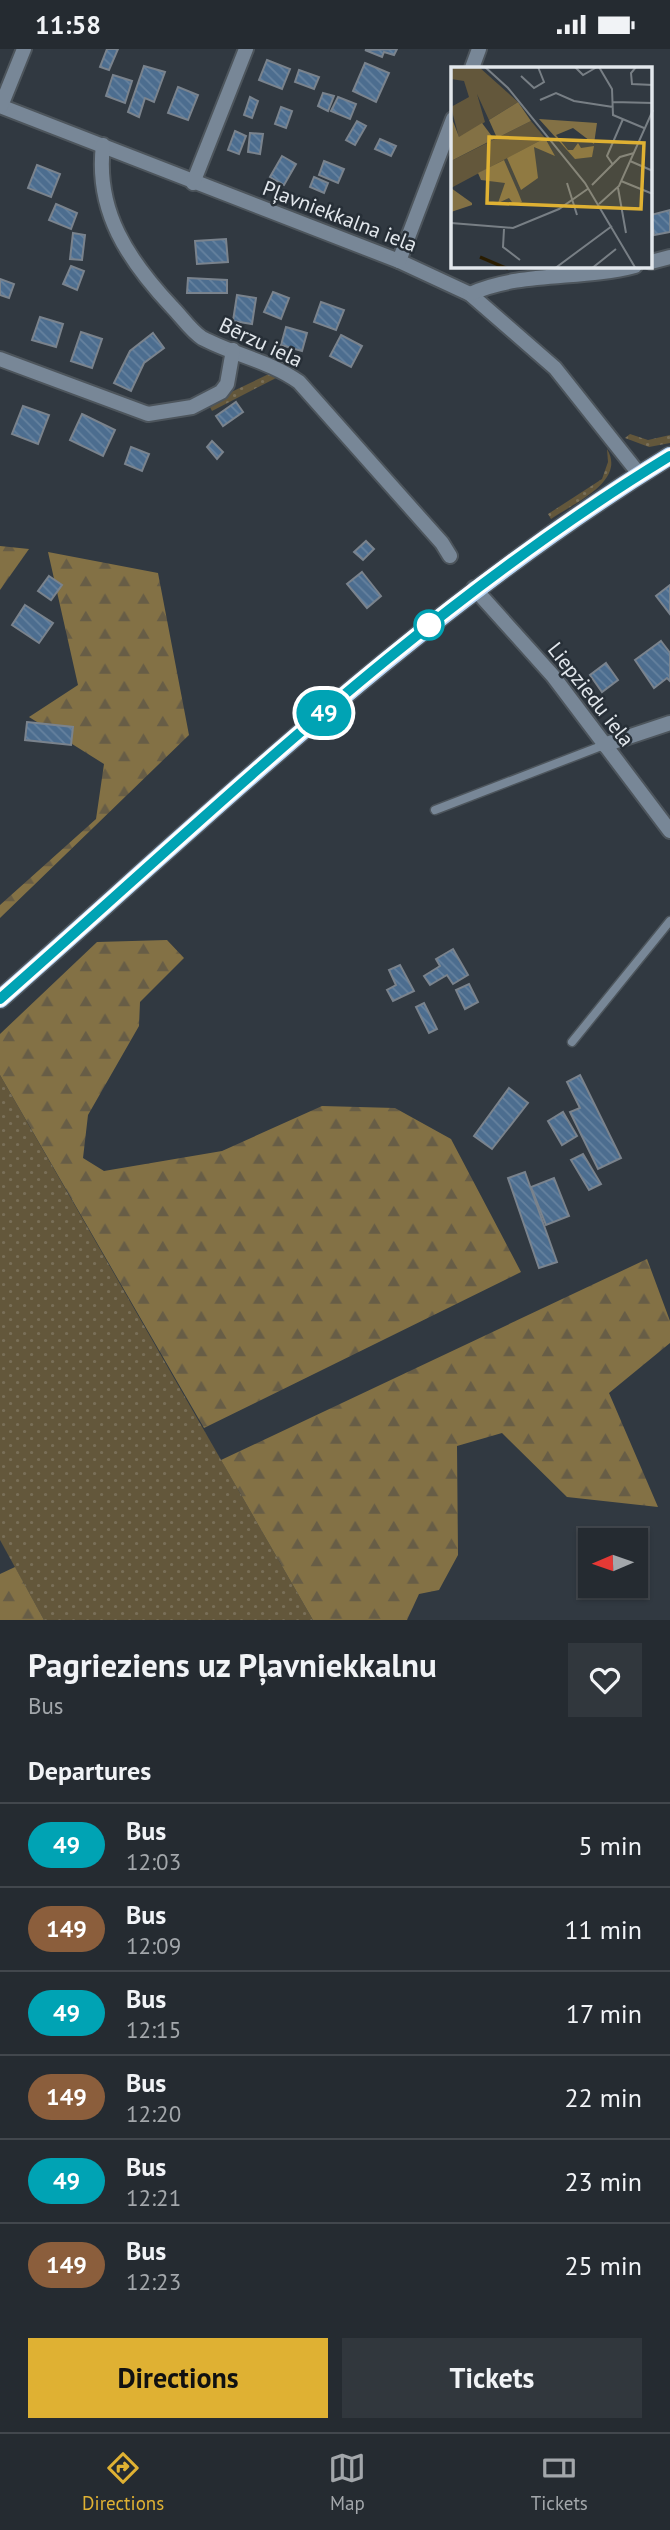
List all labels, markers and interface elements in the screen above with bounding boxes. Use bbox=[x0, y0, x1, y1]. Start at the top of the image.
text: 11:58 bbox=[35, 8, 101, 41]
inset map bbox=[451, 67, 652, 268]
street label: Pļavniekkalna iela bbox=[259, 174, 421, 258]
street label: Bērzu iela bbox=[215, 311, 307, 373]
unlabelled marker bbox=[414, 610, 444, 640]
street label: Liepziedu iela bbox=[542, 636, 640, 752]
line badge: 49 bbox=[292, 690, 356, 736]
text: 49 bbox=[310, 697, 338, 728]
north arrow bbox=[578, 1528, 648, 1598]
map controls bbox=[578, 1528, 648, 1598]
text: Pagrieziens uz Pļavniekkalnu bbox=[28, 1643, 437, 1686]
button: heart bbox=[568, 1643, 642, 1717]
text: Bus bbox=[28, 1691, 64, 1720]
text: Departures bbox=[28, 1754, 151, 1787]
text: Bus bbox=[126, 1814, 166, 1847]
text: 49 bbox=[53, 1829, 80, 1860]
text: 5 min bbox=[579, 1829, 642, 1862]
text: 12:03 bbox=[126, 1847, 181, 1876]
text: Bus bbox=[126, 1898, 166, 1931]
text: 149 bbox=[46, 1913, 87, 1944]
text: 11 min bbox=[564, 1913, 642, 1946]
text: 12:09 bbox=[126, 1931, 181, 1960]
text: Bus bbox=[126, 1982, 166, 2015]
text: 49 bbox=[53, 1997, 80, 2028]
text: 17 min bbox=[566, 1997, 642, 2030]
text: 12:15 bbox=[126, 2015, 181, 2044]
text: Bus bbox=[126, 2066, 166, 2099]
text: 149 bbox=[46, 2081, 87, 2112]
text: 22 min bbox=[564, 2081, 642, 2114]
text: 12:20 bbox=[126, 2099, 181, 2128]
text: Bus bbox=[126, 2150, 166, 2183]
text: 49 bbox=[53, 2165, 80, 2196]
text: 23 min bbox=[564, 2165, 642, 2198]
text: 12:21 bbox=[126, 2183, 181, 2212]
text: Bus bbox=[126, 2234, 166, 2267]
text: 149 bbox=[46, 2249, 87, 2280]
text: 25 min bbox=[564, 2249, 642, 2282]
text: 12:23 bbox=[126, 2267, 181, 2296]
button: Directions bbox=[28, 2338, 328, 2418]
button: Tickets bbox=[342, 2338, 642, 2418]
tab: Directions bbox=[82, 2449, 164, 2515]
tab: Map bbox=[328, 2449, 366, 2515]
tab: Tickets bbox=[531, 2449, 588, 2515]

